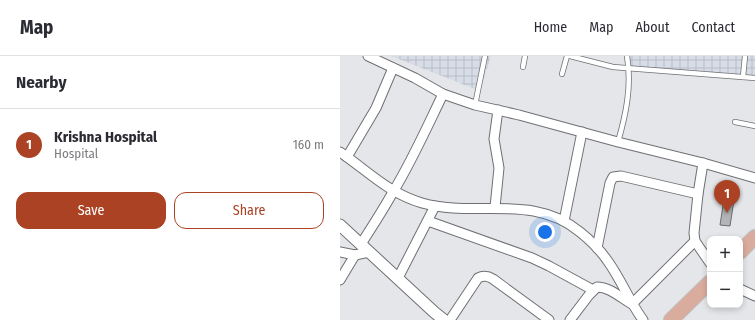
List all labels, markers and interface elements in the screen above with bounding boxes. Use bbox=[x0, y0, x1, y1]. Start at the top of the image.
text: Map bbox=[20, 16, 53, 39]
text: Home bbox=[534, 19, 567, 36]
text: Map bbox=[589, 19, 613, 36]
text: About bbox=[635, 19, 670, 36]
text: Contact bbox=[692, 19, 735, 36]
text: Nearby bbox=[16, 72, 67, 93]
text: Krishna Hospital bbox=[54, 128, 157, 146]
text: 1 bbox=[26, 137, 32, 152]
text: 160 m bbox=[293, 137, 324, 152]
text: Hospital bbox=[54, 146, 98, 161]
pin: 1 bbox=[714, 180, 740, 213]
button: Save bbox=[16, 192, 166, 229]
button: Share bbox=[174, 192, 324, 229]
your location bbox=[535, 222, 555, 242]
map controls bbox=[707, 236, 743, 308]
button: + bbox=[707, 236, 743, 272]
button: − bbox=[707, 272, 743, 308]

